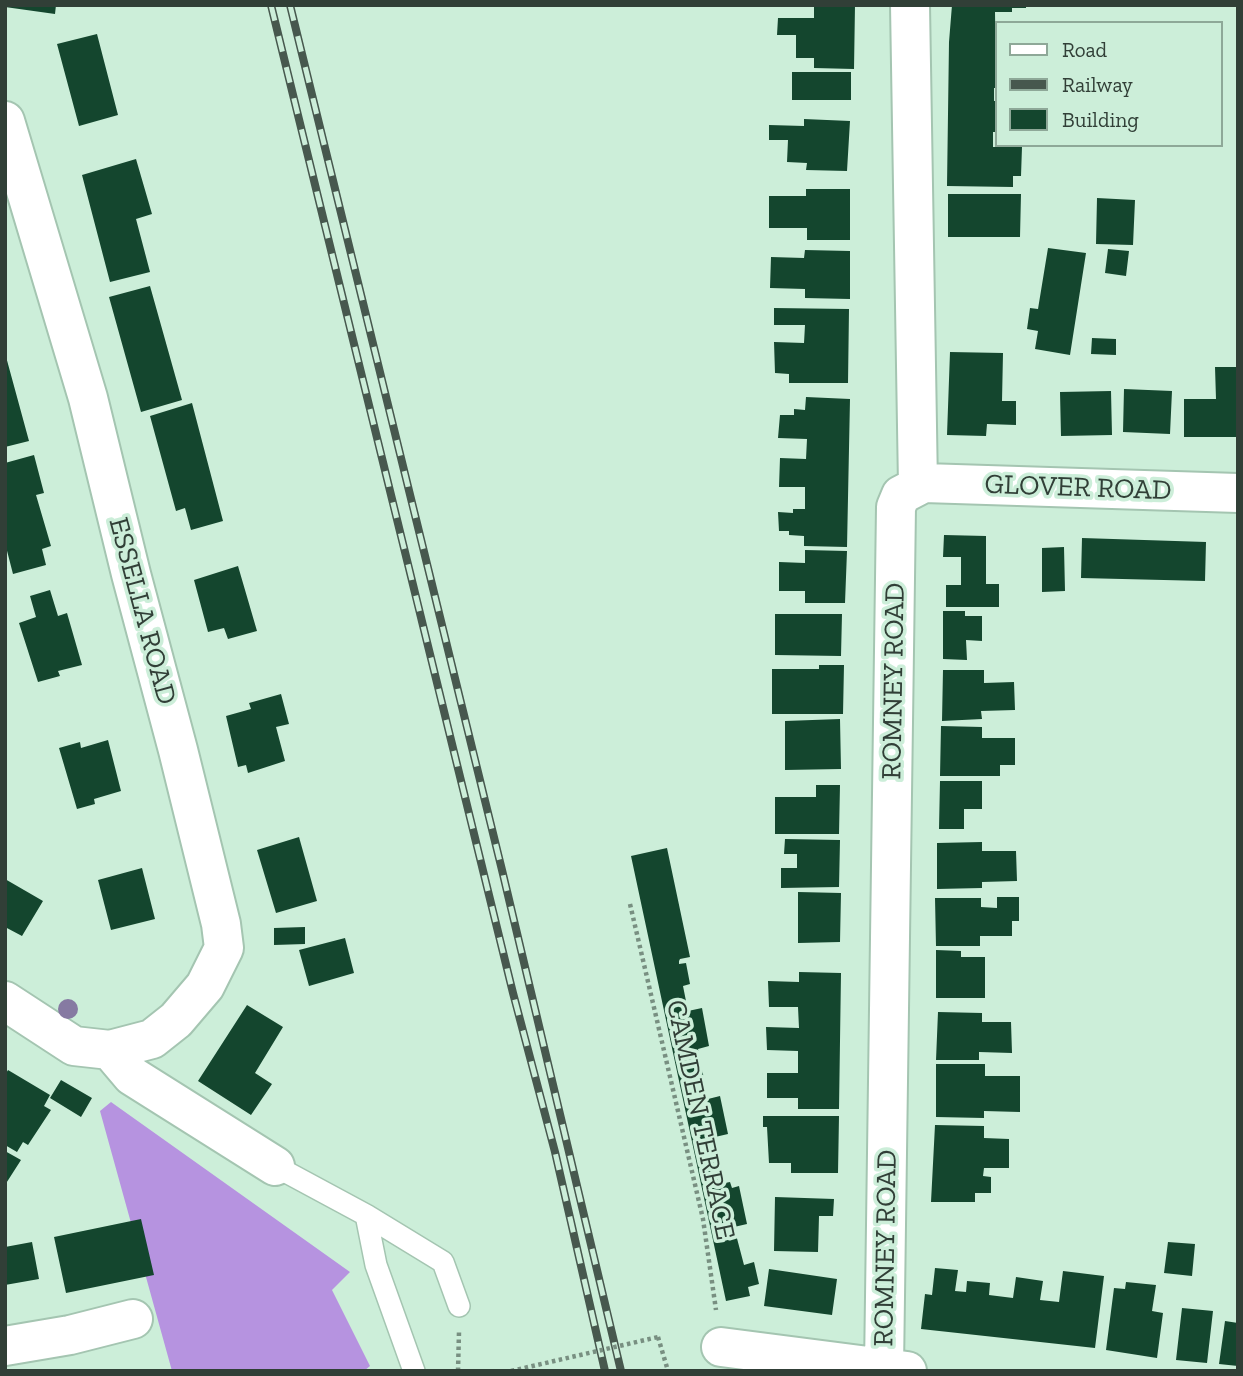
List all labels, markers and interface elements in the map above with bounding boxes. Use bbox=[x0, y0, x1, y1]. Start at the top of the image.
legend bbox=[995, 21, 1222, 147]
text: Road bbox=[1062, 37, 1107, 62]
text: Railway bbox=[1062, 72, 1133, 97]
text: Building bbox=[1062, 107, 1139, 132]
street label: GLOVER ROAD bbox=[984, 468, 1172, 508]
street label: ESSELLA ROAD bbox=[101, 514, 183, 708]
street label: ROMNEY ROAD bbox=[875, 582, 913, 780]
street label: CAMDEN TERRACE bbox=[658, 997, 742, 1243]
street label: ROMNEY ROAD bbox=[867, 1149, 905, 1347]

